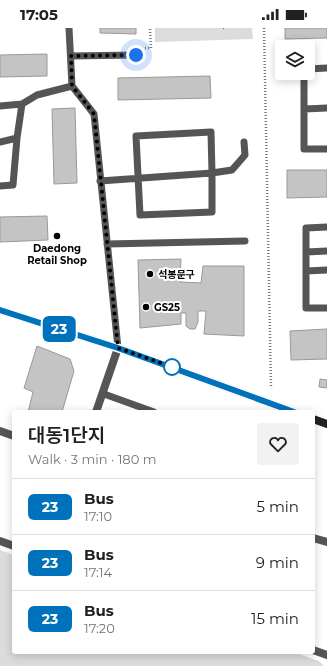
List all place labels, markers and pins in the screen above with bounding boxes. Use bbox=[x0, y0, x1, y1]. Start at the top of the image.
marker: Daedong Retail Shop bbox=[52, 231, 62, 241]
place label: Daedong Retail Shop bbox=[27, 242, 87, 267]
place label: 석봉문구 bbox=[158, 268, 195, 281]
marker: 석봉문구 bbox=[145, 269, 155, 279]
place label: GS25 bbox=[154, 301, 180, 314]
marker: GS25 bbox=[141, 302, 151, 312]
unlabelled marker bbox=[163, 358, 181, 376]

